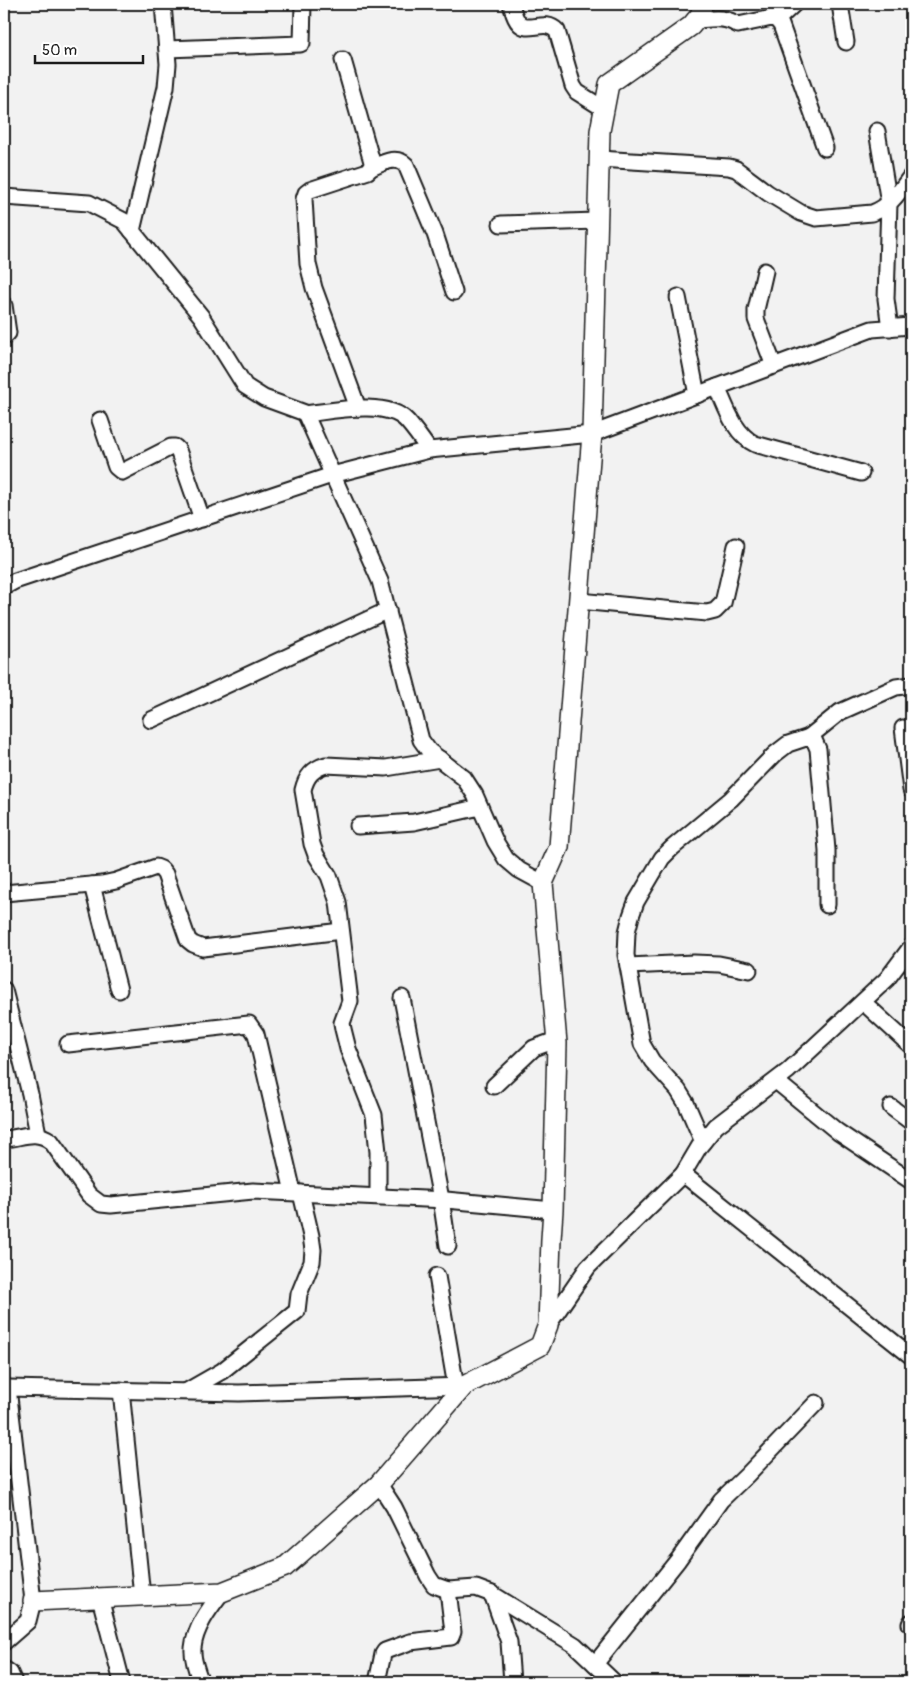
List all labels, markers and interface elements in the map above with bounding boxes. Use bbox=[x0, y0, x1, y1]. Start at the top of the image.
scale bar bbox=[35, 32, 142, 64]
text: 50 m bbox=[42, 41, 77, 60]

